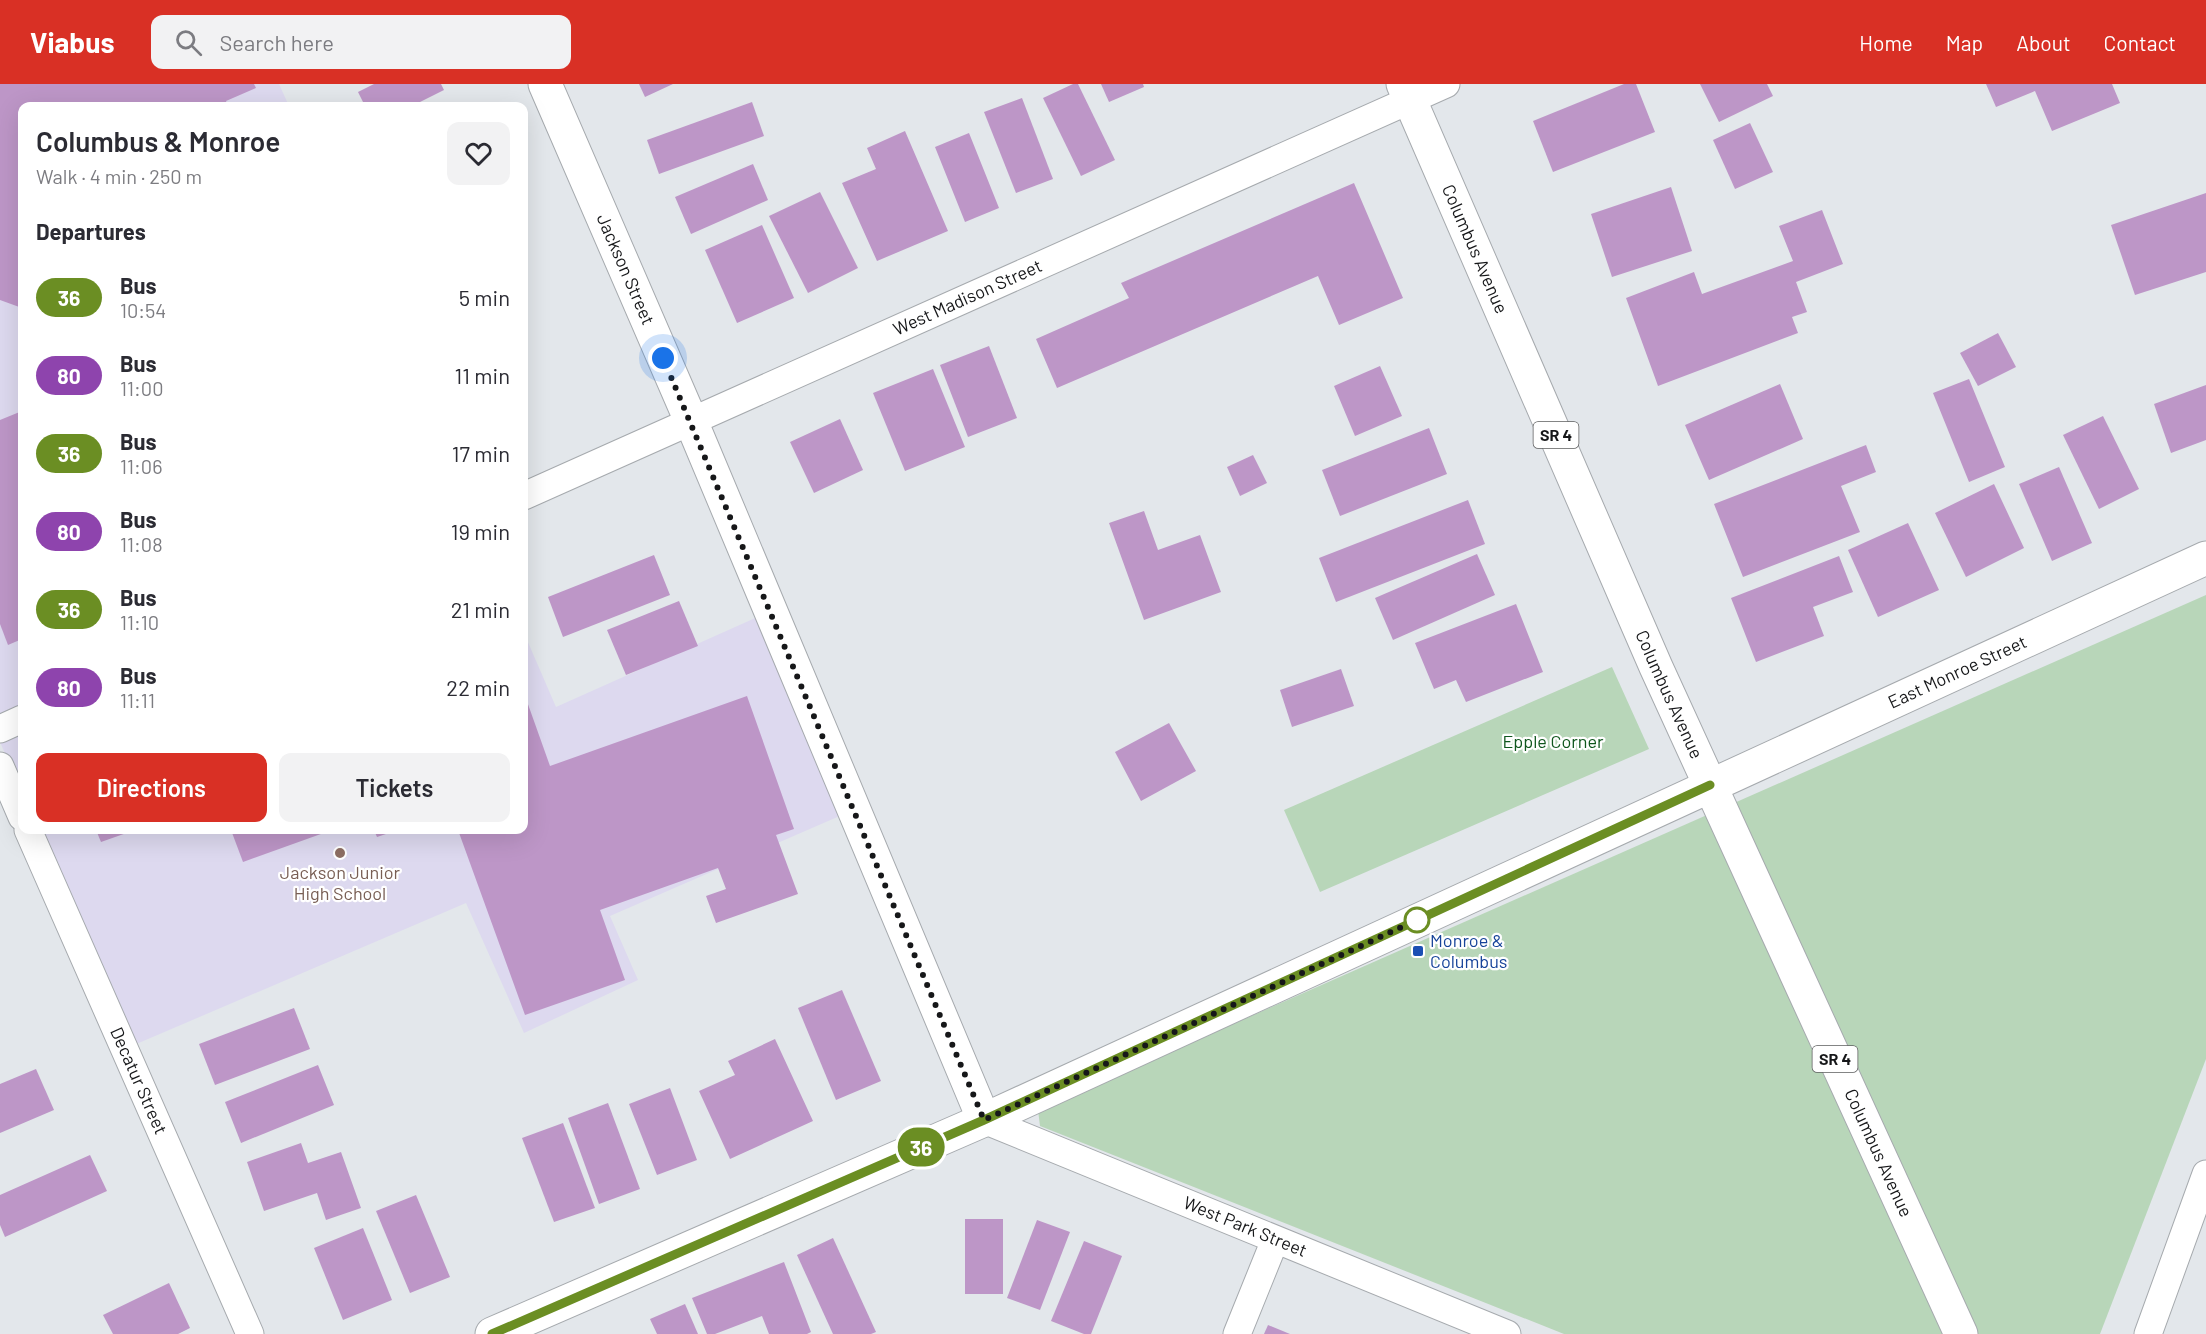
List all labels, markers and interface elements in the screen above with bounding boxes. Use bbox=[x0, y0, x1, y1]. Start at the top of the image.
search box bbox=[151, 15, 571, 69]
text: Viabus bbox=[30, 25, 115, 59]
icon: search bbox=[172, 26, 205, 59]
text: Search here bbox=[220, 29, 334, 55]
text: Home bbox=[1859, 30, 1913, 55]
text: Map bbox=[1946, 30, 1983, 55]
text: About bbox=[2016, 30, 2071, 55]
text: Contact bbox=[2104, 30, 2176, 55]
button: heart bbox=[447, 122, 510, 185]
text: Columbus & Monroe bbox=[36, 124, 280, 158]
text: Walk · 4 min · 250 m bbox=[36, 164, 202, 188]
street label: Columbus Avenue bbox=[1438, 181, 1513, 317]
street label: Jackson Street bbox=[592, 210, 660, 328]
text: Departures bbox=[36, 218, 146, 244]
street label: West Madison Street bbox=[889, 254, 1045, 340]
text: Bus bbox=[120, 272, 157, 298]
text: 5 min bbox=[459, 284, 510, 310]
text: 36 bbox=[58, 285, 80, 310]
text: 10:54 bbox=[120, 298, 166, 322]
your location bbox=[648, 343, 678, 373]
text: Bus bbox=[120, 350, 157, 376]
text: 11 min bbox=[454, 362, 510, 388]
text: 80 bbox=[57, 363, 81, 388]
text: 11:00 bbox=[120, 376, 163, 400]
road number: SR 4 bbox=[1534, 422, 1578, 448]
text: Bus bbox=[120, 428, 157, 454]
text: 17 min bbox=[452, 440, 510, 466]
text: 36 bbox=[58, 441, 80, 466]
text: 11:06 bbox=[120, 454, 162, 478]
text: Bus bbox=[120, 506, 157, 532]
text: 19 min bbox=[451, 518, 510, 544]
text: 80 bbox=[57, 519, 81, 544]
text: 11:08 bbox=[120, 532, 163, 556]
text: Bus bbox=[120, 584, 157, 610]
text: 21 min bbox=[451, 596, 510, 622]
text: 36 bbox=[58, 597, 80, 622]
text: 11:10 bbox=[120, 610, 159, 634]
street label: Columbus Avenue bbox=[1631, 627, 1708, 762]
street label: East Monroe Street bbox=[1884, 630, 2030, 713]
text: Bus bbox=[120, 662, 157, 688]
text: 22 min bbox=[446, 674, 510, 700]
text: 80 bbox=[57, 675, 81, 700]
text: 11:11 bbox=[120, 688, 155, 712]
park label: Epple Corner bbox=[1502, 730, 1604, 752]
button: Directions bbox=[36, 753, 267, 822]
button: Tickets bbox=[279, 753, 510, 822]
marker: Jackson Junior High School bbox=[333, 846, 347, 860]
place label: Jackson Junior High School bbox=[280, 861, 401, 904]
unlabelled marker bbox=[1404, 907, 1430, 933]
place label: Monroe & Columbus bbox=[1430, 929, 1508, 972]
marker: Monroe & Columbus bbox=[1411, 944, 1425, 958]
street label: Decatur Street bbox=[106, 1023, 173, 1137]
road number: SR 4 bbox=[1812, 1046, 1858, 1072]
street label: Columbus Avenue bbox=[1840, 1085, 1918, 1220]
line badge: 36 bbox=[894, 1128, 948, 1166]
text: 36 bbox=[910, 1135, 932, 1160]
street label: West Park Street bbox=[1180, 1191, 1310, 1261]

